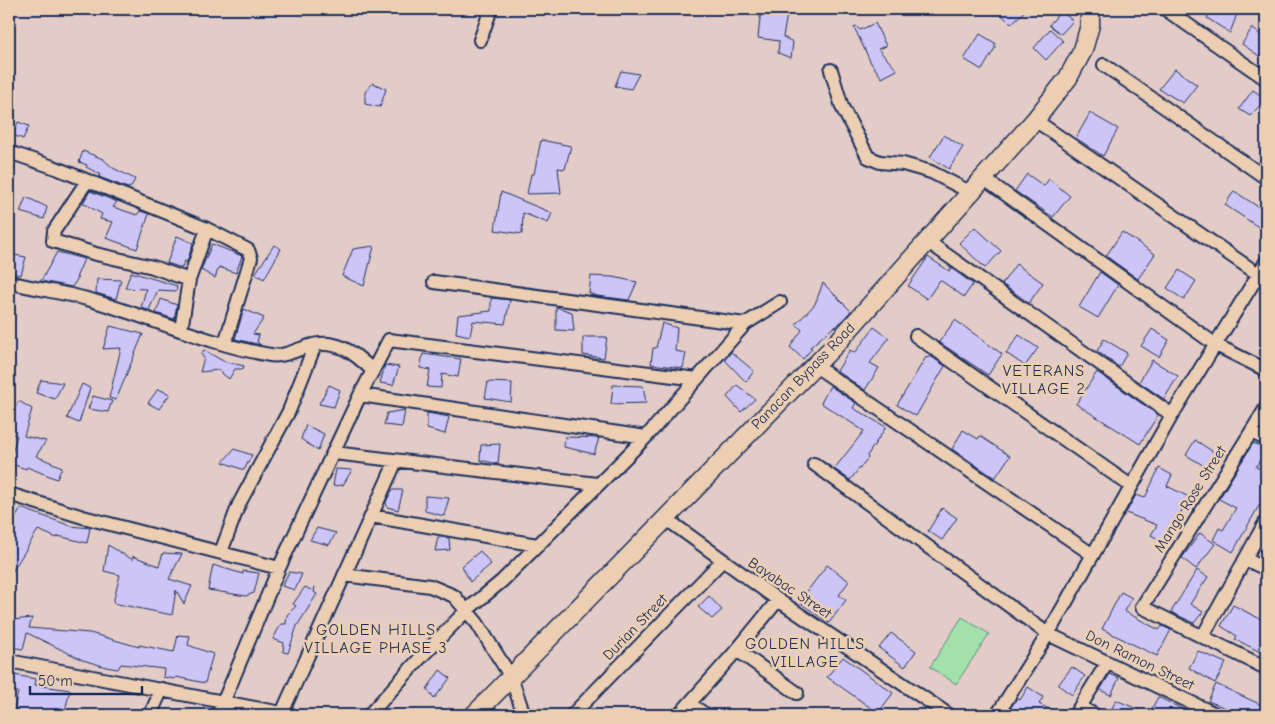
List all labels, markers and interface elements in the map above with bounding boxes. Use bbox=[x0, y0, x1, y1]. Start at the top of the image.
street label: Panacan Bypass Road bbox=[747, 319, 859, 433]
district label: VETERANS VILLAGE 2 bbox=[1002, 362, 1086, 398]
street label: Mango Rose Street bbox=[1150, 442, 1230, 556]
street label: Bayabac Street bbox=[745, 553, 836, 623]
street label: Durian Street bbox=[599, 590, 672, 664]
district label: GOLDEN HILLS VILLAGE PHASE 3 bbox=[304, 621, 448, 657]
street label: Don Ramon Street bbox=[1083, 626, 1198, 694]
district label: GOLDEN HILLS VILLAGE bbox=[745, 635, 865, 671]
scale bar bbox=[30, 664, 142, 696]
text: 50 m bbox=[38, 672, 73, 690]

